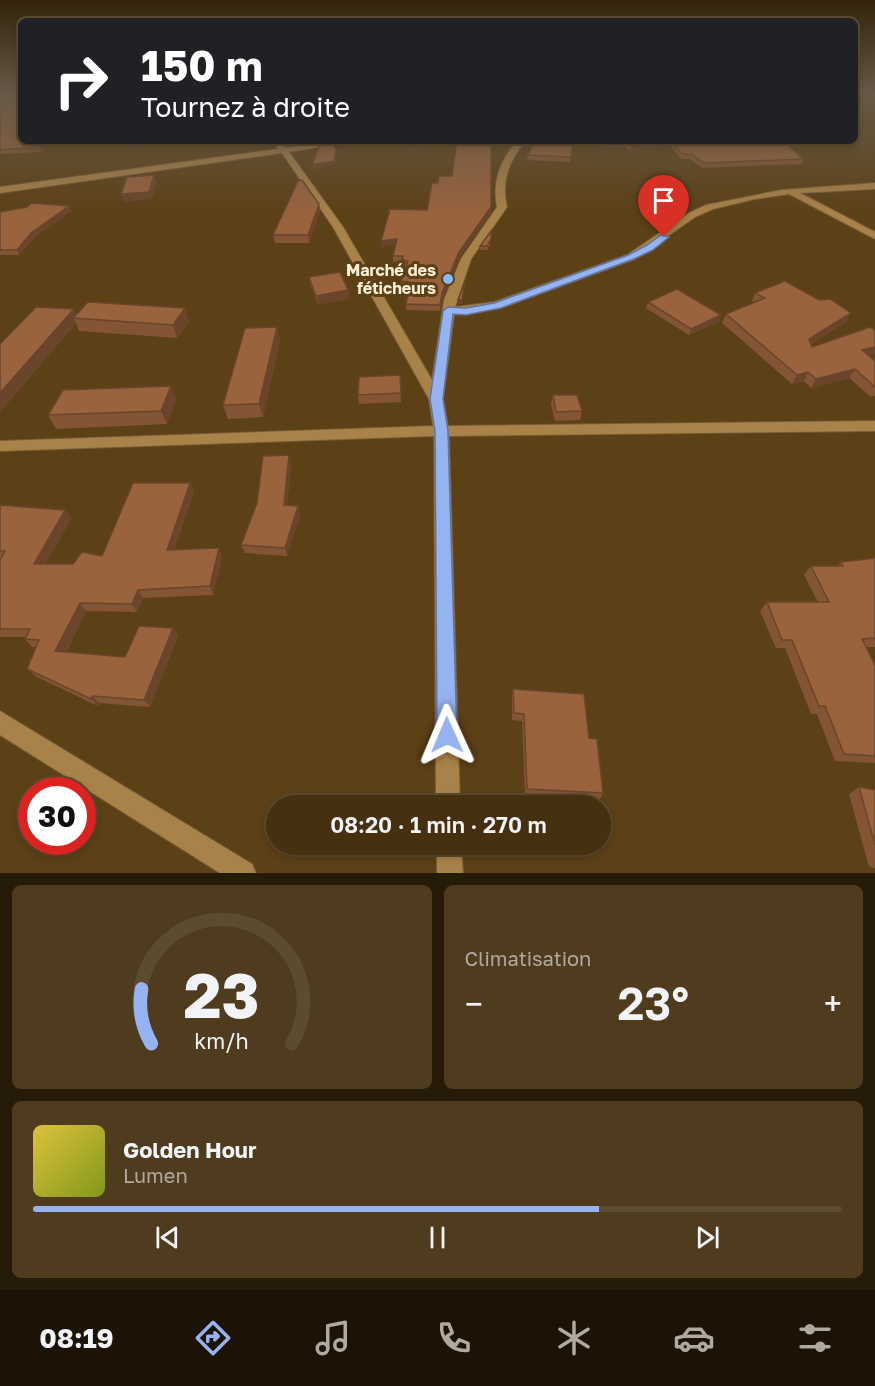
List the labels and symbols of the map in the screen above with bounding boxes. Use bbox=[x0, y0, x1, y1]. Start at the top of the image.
pin bbox=[638, 175, 689, 237]
place label: Marché des féticheurs bbox=[346, 260, 436, 298]
marker: Marché des féticheurs bbox=[441, 272, 455, 286]
position arrow bbox=[415, 703, 479, 767]
speed limit sign: 30 bbox=[18, 777, 96, 855]

